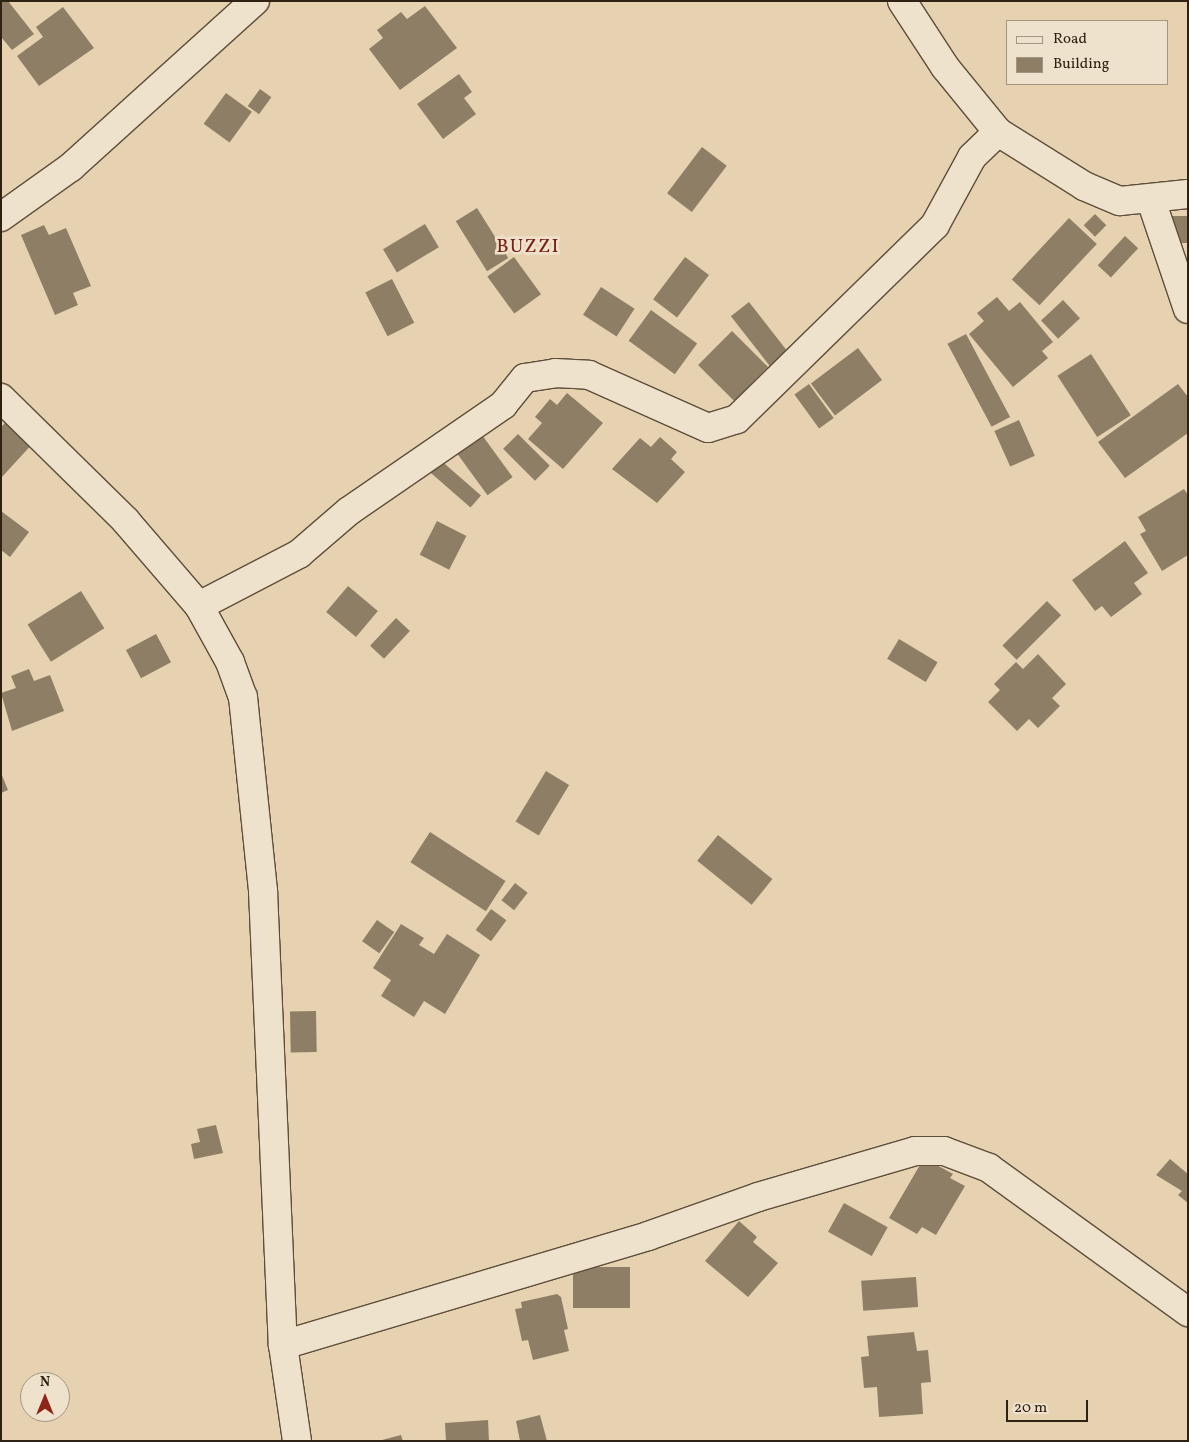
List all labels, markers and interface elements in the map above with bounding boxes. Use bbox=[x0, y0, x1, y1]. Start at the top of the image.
legend bbox=[1006, 20, 1169, 85]
text: Road bbox=[1053, 29, 1087, 50]
text: Building bbox=[1053, 54, 1109, 75]
district label: BUZZI bbox=[496, 235, 560, 259]
north arrow bbox=[20, 1372, 70, 1422]
text: N bbox=[40, 1373, 50, 1392]
scale bar bbox=[1009, 1390, 1092, 1422]
text: 20 m bbox=[1014, 1398, 1047, 1419]

